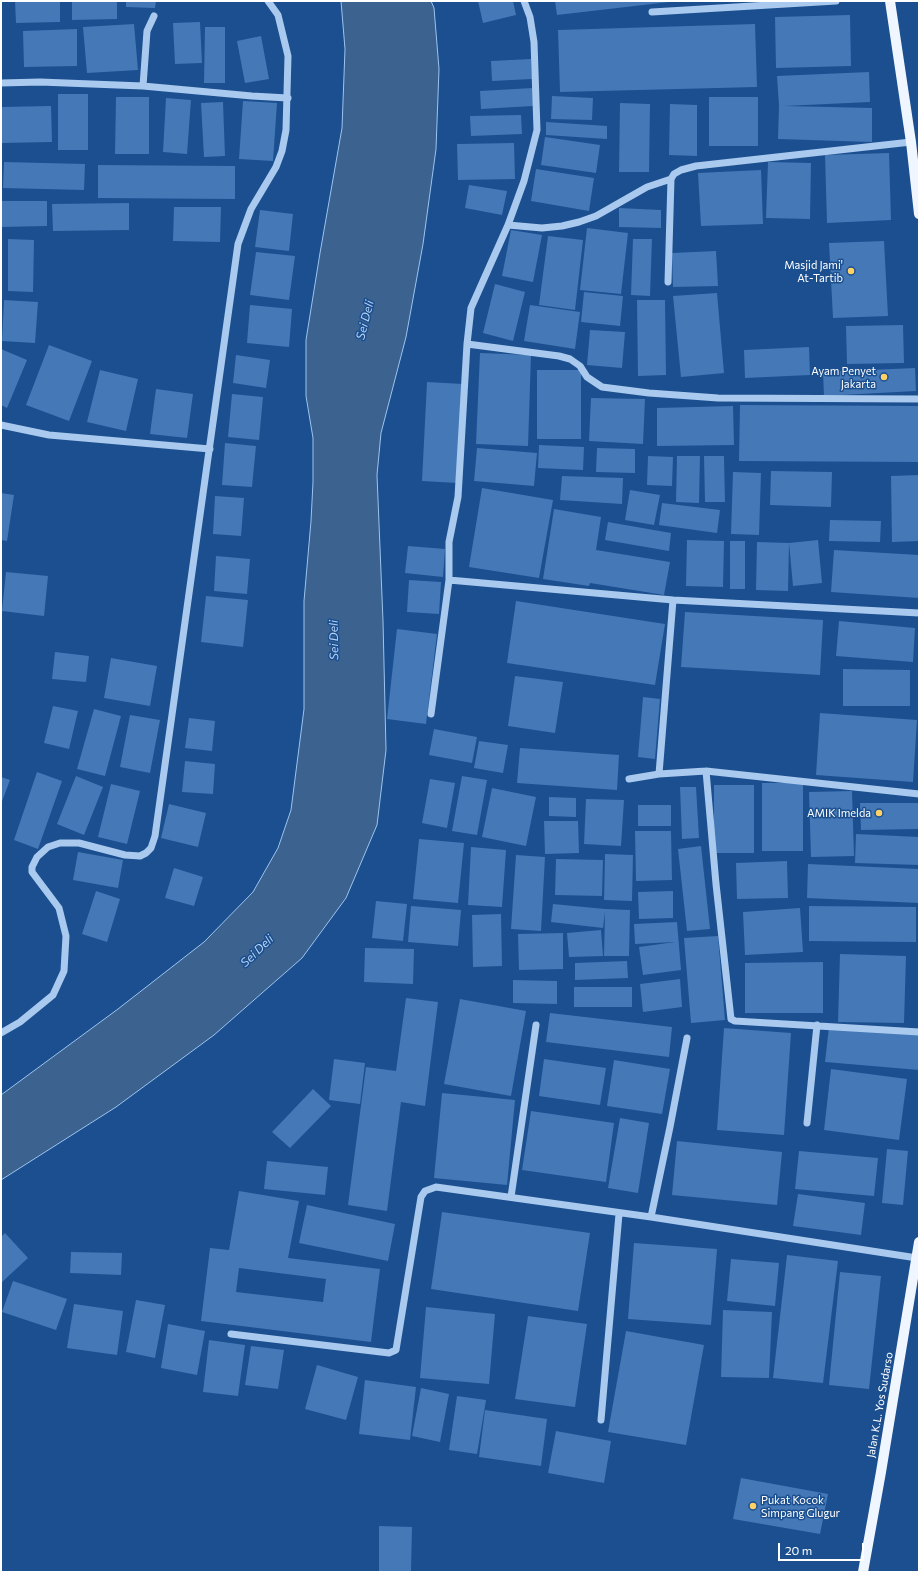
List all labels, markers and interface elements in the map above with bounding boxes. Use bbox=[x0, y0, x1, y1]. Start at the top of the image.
place label: Masjid Jami' At-Tartib bbox=[784, 258, 843, 284]
marker: Masjid Jami' At-Tartib bbox=[846, 266, 856, 276]
water label: Sei Deli bbox=[353, 299, 377, 341]
place label: Ayam Penyet Jakarta bbox=[811, 364, 876, 390]
marker: Ayam Penyet Jakarta bbox=[879, 372, 889, 382]
water label: Sei Deli bbox=[326, 620, 342, 660]
place label: AMIK Imelda bbox=[807, 806, 871, 820]
marker: AMIK Imelda bbox=[874, 808, 884, 818]
water label: Sei Deli bbox=[238, 932, 276, 970]
street label: Jalan K.L. Yos Sudarso bbox=[864, 1351, 896, 1459]
place label: Pukat Kocok Simpang Glugur bbox=[761, 1493, 840, 1519]
marker: Pukat Kocok Simpang Glugur bbox=[748, 1501, 758, 1511]
scale bar bbox=[780, 1535, 866, 1561]
text: 20 m bbox=[785, 1543, 812, 1557]

